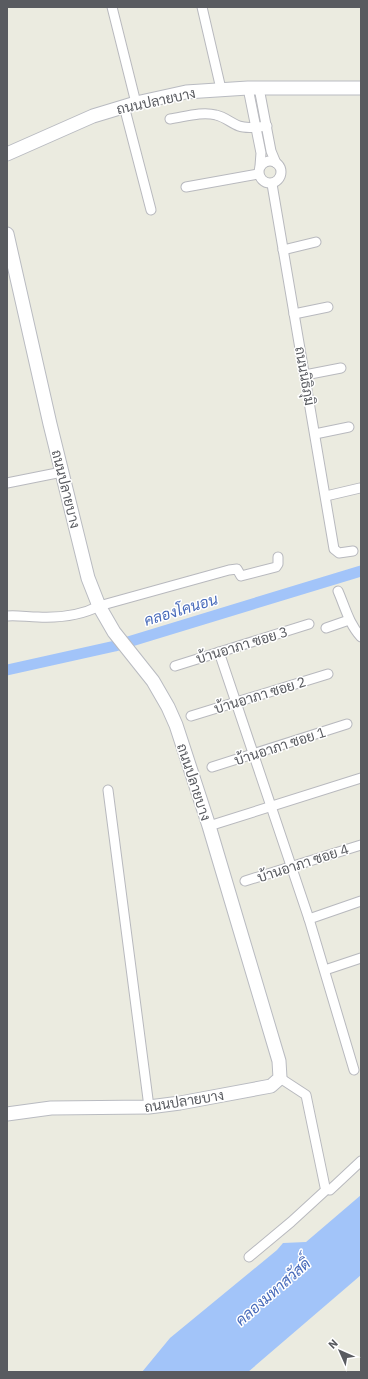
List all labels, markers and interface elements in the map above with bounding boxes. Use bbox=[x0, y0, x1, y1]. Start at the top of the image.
street label: ถนนปลายบาง bbox=[115, 84, 197, 118]
street label: ถนนนิธิภุมิ bbox=[290, 345, 319, 407]
street label: ถนนปลายบาง bbox=[48, 448, 84, 530]
water label: คลองโคนอน bbox=[142, 589, 220, 630]
street label: บ้านอาภา ซอย 3 bbox=[194, 623, 290, 667]
street label: บ้านอาภา ซอย 2 bbox=[212, 673, 308, 717]
street label: บ้านอาภา ซอย 1 bbox=[232, 723, 328, 769]
street label: ถนนปลายบาง bbox=[173, 741, 215, 823]
street label: บ้านอาภา ซอย 4 bbox=[255, 840, 351, 886]
street label: ถนนปลายบาง bbox=[143, 1086, 225, 1116]
water label: คลองมหาสวัสดิ์ bbox=[228, 1248, 316, 1329]
north arrow bbox=[320, 1331, 360, 1371]
text: N bbox=[325, 1336, 341, 1352]

